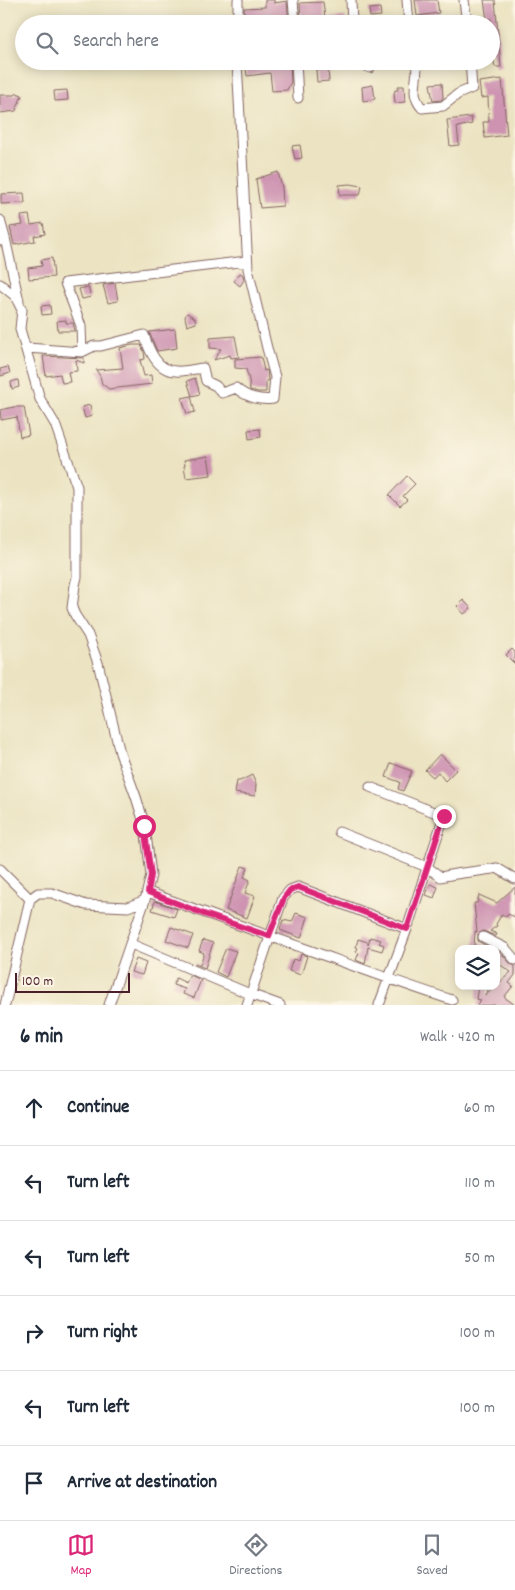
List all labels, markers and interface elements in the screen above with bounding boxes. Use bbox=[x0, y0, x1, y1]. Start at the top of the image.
search box bbox=[15, 15, 500, 70]
icon: search bbox=[33, 29, 61, 57]
text: Search here bbox=[73, 29, 159, 56]
route end bbox=[433, 805, 456, 828]
route start bbox=[133, 815, 156, 838]
map controls bbox=[455, 945, 500, 990]
button: layers bbox=[455, 945, 500, 990]
scale bar bbox=[15, 970, 130, 993]
text: 100 m bbox=[22, 972, 53, 992]
text: 6 min bbox=[20, 1023, 63, 1053]
text: Walk · 420 m bbox=[420, 1026, 495, 1049]
icon: ahead bbox=[20, 1094, 48, 1122]
text: Continue bbox=[67, 1095, 129, 1122]
text: 60 m bbox=[464, 1097, 495, 1120]
icon: left bbox=[20, 1169, 48, 1197]
text: Turn left bbox=[67, 1170, 130, 1197]
text: 110 m bbox=[465, 1172, 495, 1195]
icon: left bbox=[20, 1244, 48, 1272]
text: Turn left bbox=[67, 1245, 130, 1272]
text: 50 m bbox=[464, 1247, 495, 1270]
icon: right bbox=[20, 1319, 48, 1347]
text: Turn right bbox=[67, 1320, 138, 1347]
text: 100 m bbox=[459, 1322, 495, 1345]
icon: left bbox=[20, 1394, 48, 1422]
text: Turn left bbox=[67, 1395, 130, 1422]
text: 100 m bbox=[459, 1397, 495, 1420]
icon: arrive bbox=[20, 1469, 48, 1497]
text: Arrive at destination bbox=[67, 1470, 217, 1497]
tab: Map bbox=[67, 1531, 95, 1581]
tab: Directions bbox=[229, 1531, 282, 1581]
tab: Saved bbox=[417, 1531, 448, 1581]

